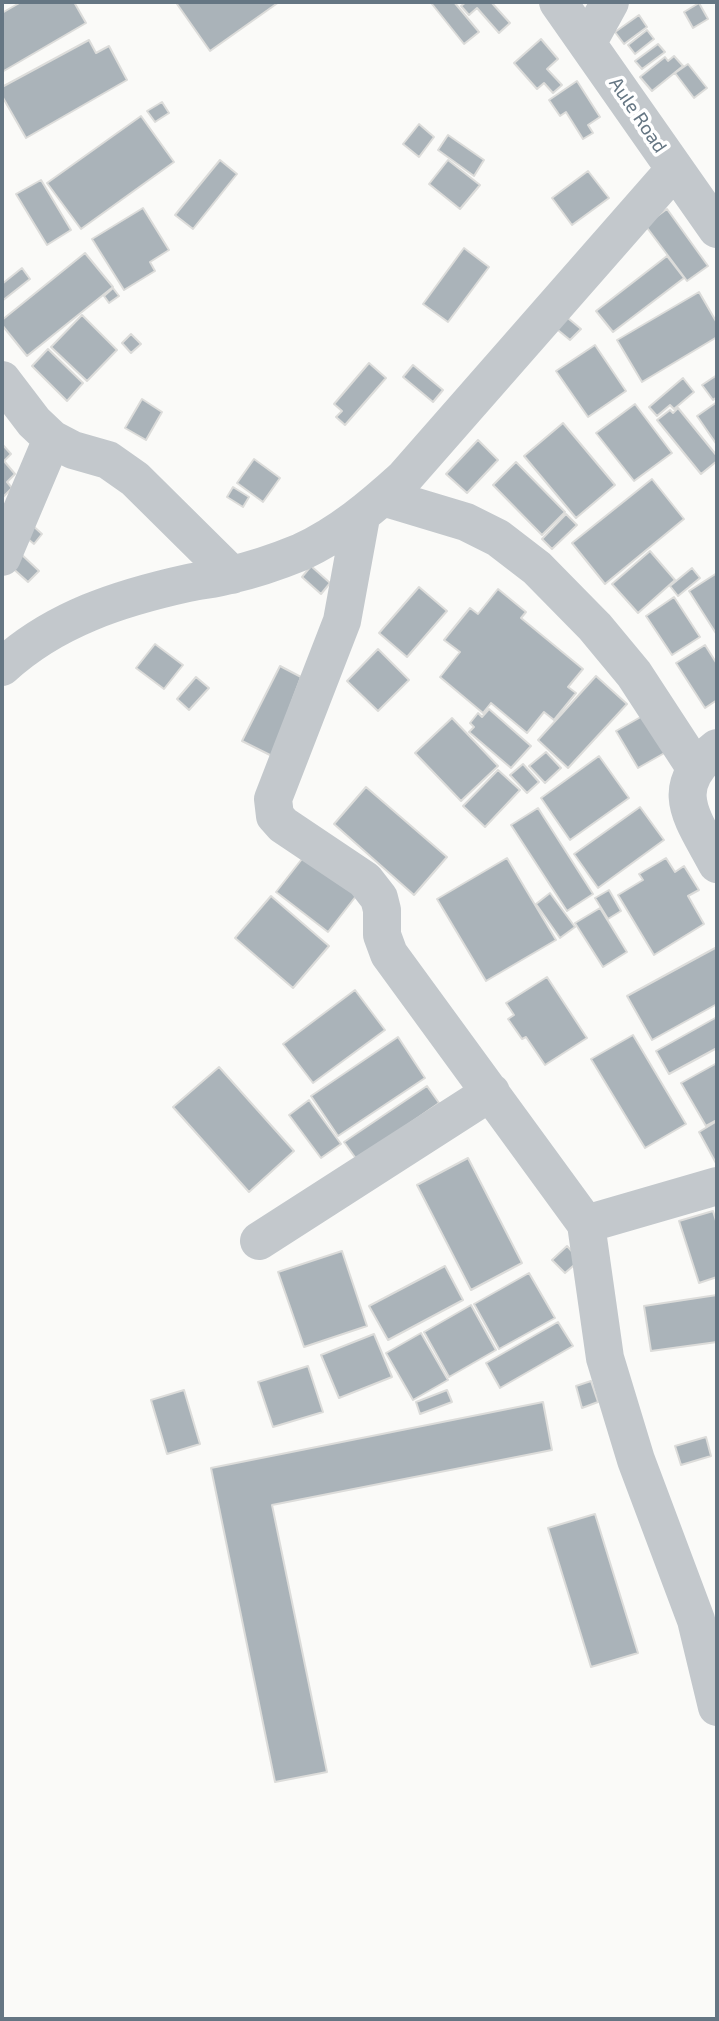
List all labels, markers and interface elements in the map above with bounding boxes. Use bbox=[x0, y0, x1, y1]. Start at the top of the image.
street label: Aule Road bbox=[604, 73, 672, 157]

